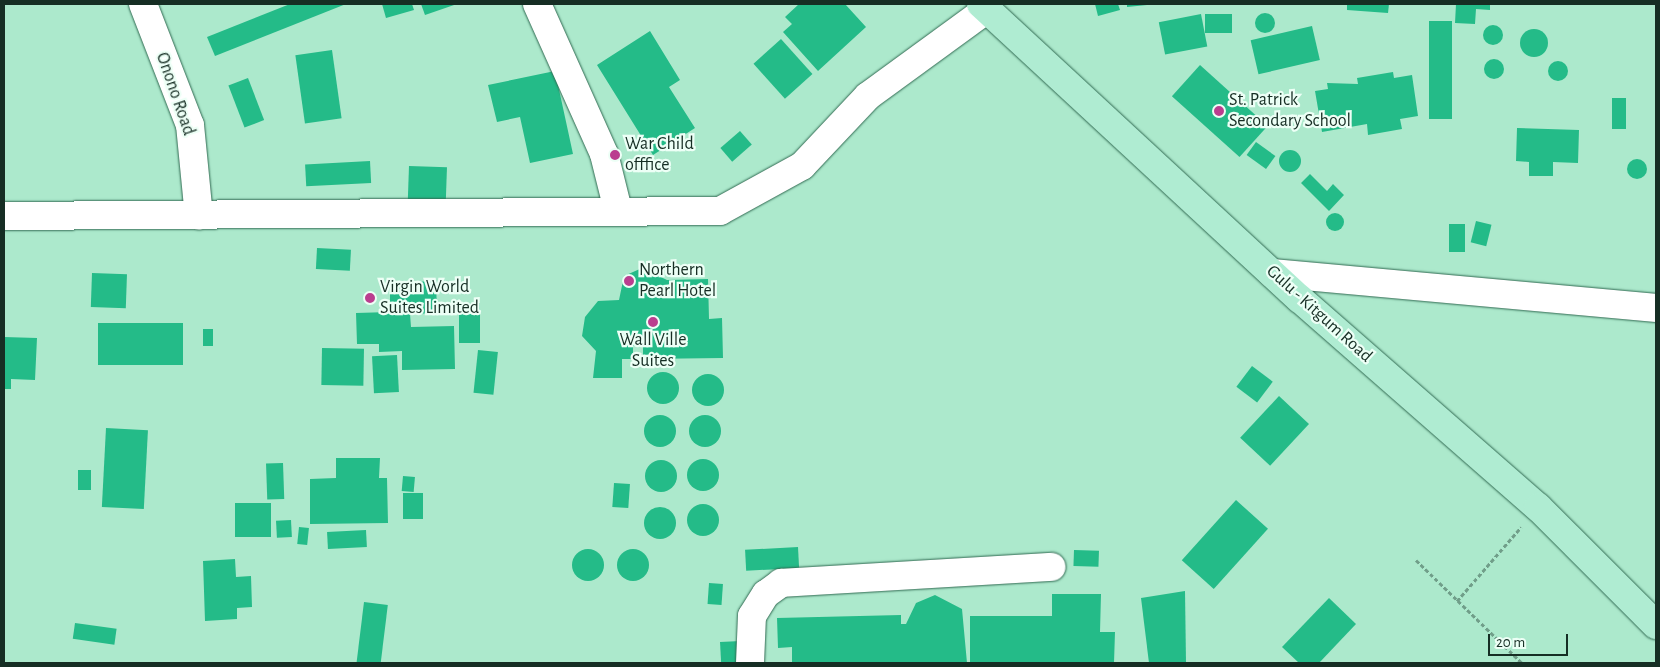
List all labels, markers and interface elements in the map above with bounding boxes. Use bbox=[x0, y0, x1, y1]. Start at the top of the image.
street label: Onono Road bbox=[151, 50, 199, 138]
place label: St. Patrick Secondary School bbox=[1229, 90, 1351, 132]
marker: St. Patrick Secondary School bbox=[1213, 105, 1225, 117]
place label: War Child offfice bbox=[625, 134, 694, 176]
marker: War Child offfice bbox=[609, 149, 621, 161]
place label: Northern Pearl Hotel bbox=[639, 260, 716, 302]
street label: Gulu - Kitgum Road bbox=[1262, 261, 1376, 367]
marker: Northern Pearl Hotel bbox=[623, 275, 635, 287]
place label: Virgin World Suites Limited bbox=[380, 277, 479, 320]
marker: Virgin World Suites Limited bbox=[364, 292, 376, 304]
marker: Wall Ville Suites bbox=[647, 316, 659, 328]
place label: Wall Ville Suites bbox=[620, 330, 686, 372]
scale bar bbox=[1490, 624, 1570, 656]
text: 20 m bbox=[1496, 635, 1525, 650]

